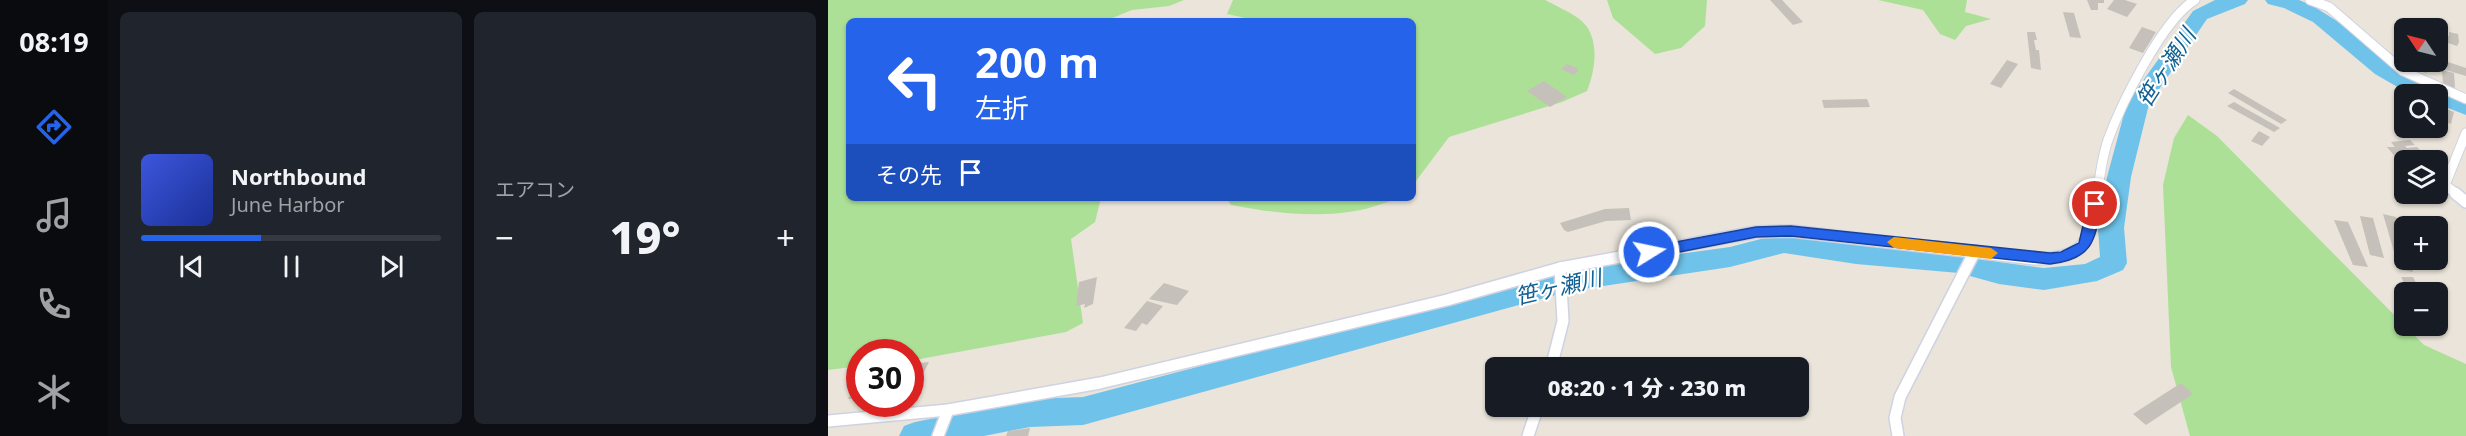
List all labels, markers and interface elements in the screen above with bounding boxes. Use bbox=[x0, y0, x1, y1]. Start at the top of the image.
north arrow bbox=[2394, 18, 2448, 72]
map controls bbox=[2394, 18, 2448, 336]
water label: 笹ヶ瀬川 bbox=[2128, 20, 2203, 112]
text: 08:19 bbox=[19, 23, 89, 60]
text: 200 m bbox=[975, 33, 1099, 90]
icon: left bbox=[876, 42, 954, 120]
button: search bbox=[2394, 84, 2448, 138]
text: 左折 bbox=[975, 89, 1029, 126]
icon: directions bbox=[33, 106, 75, 148]
button: layers bbox=[2394, 150, 2448, 204]
icon: arrive bbox=[954, 156, 987, 189]
text: その先 bbox=[876, 159, 942, 189]
text: Northbound bbox=[231, 161, 366, 191]
text: エアコン bbox=[495, 176, 575, 203]
pin bbox=[2069, 178, 2120, 229]
icon: arrive bbox=[2078, 187, 2111, 220]
text: June Harbor bbox=[231, 191, 345, 218]
icon: music bbox=[33, 194, 75, 236]
text: 19° bbox=[609, 206, 681, 267]
text: − bbox=[495, 215, 514, 260]
text: + bbox=[776, 215, 795, 260]
button: + bbox=[2394, 216, 2448, 270]
position arrow bbox=[1617, 220, 1681, 284]
icon: previous bbox=[175, 250, 208, 283]
icon: pause bbox=[275, 250, 308, 283]
icon: next bbox=[375, 250, 408, 283]
water label: 笹ヶ瀬川 bbox=[1512, 261, 1606, 311]
button: − bbox=[2394, 282, 2448, 336]
icon: phone bbox=[33, 283, 75, 325]
speed limit sign: 30 bbox=[846, 339, 924, 417]
icon: climate bbox=[33, 371, 75, 413]
text: 08:20 · 1 分 · 230 m bbox=[1548, 372, 1746, 402]

